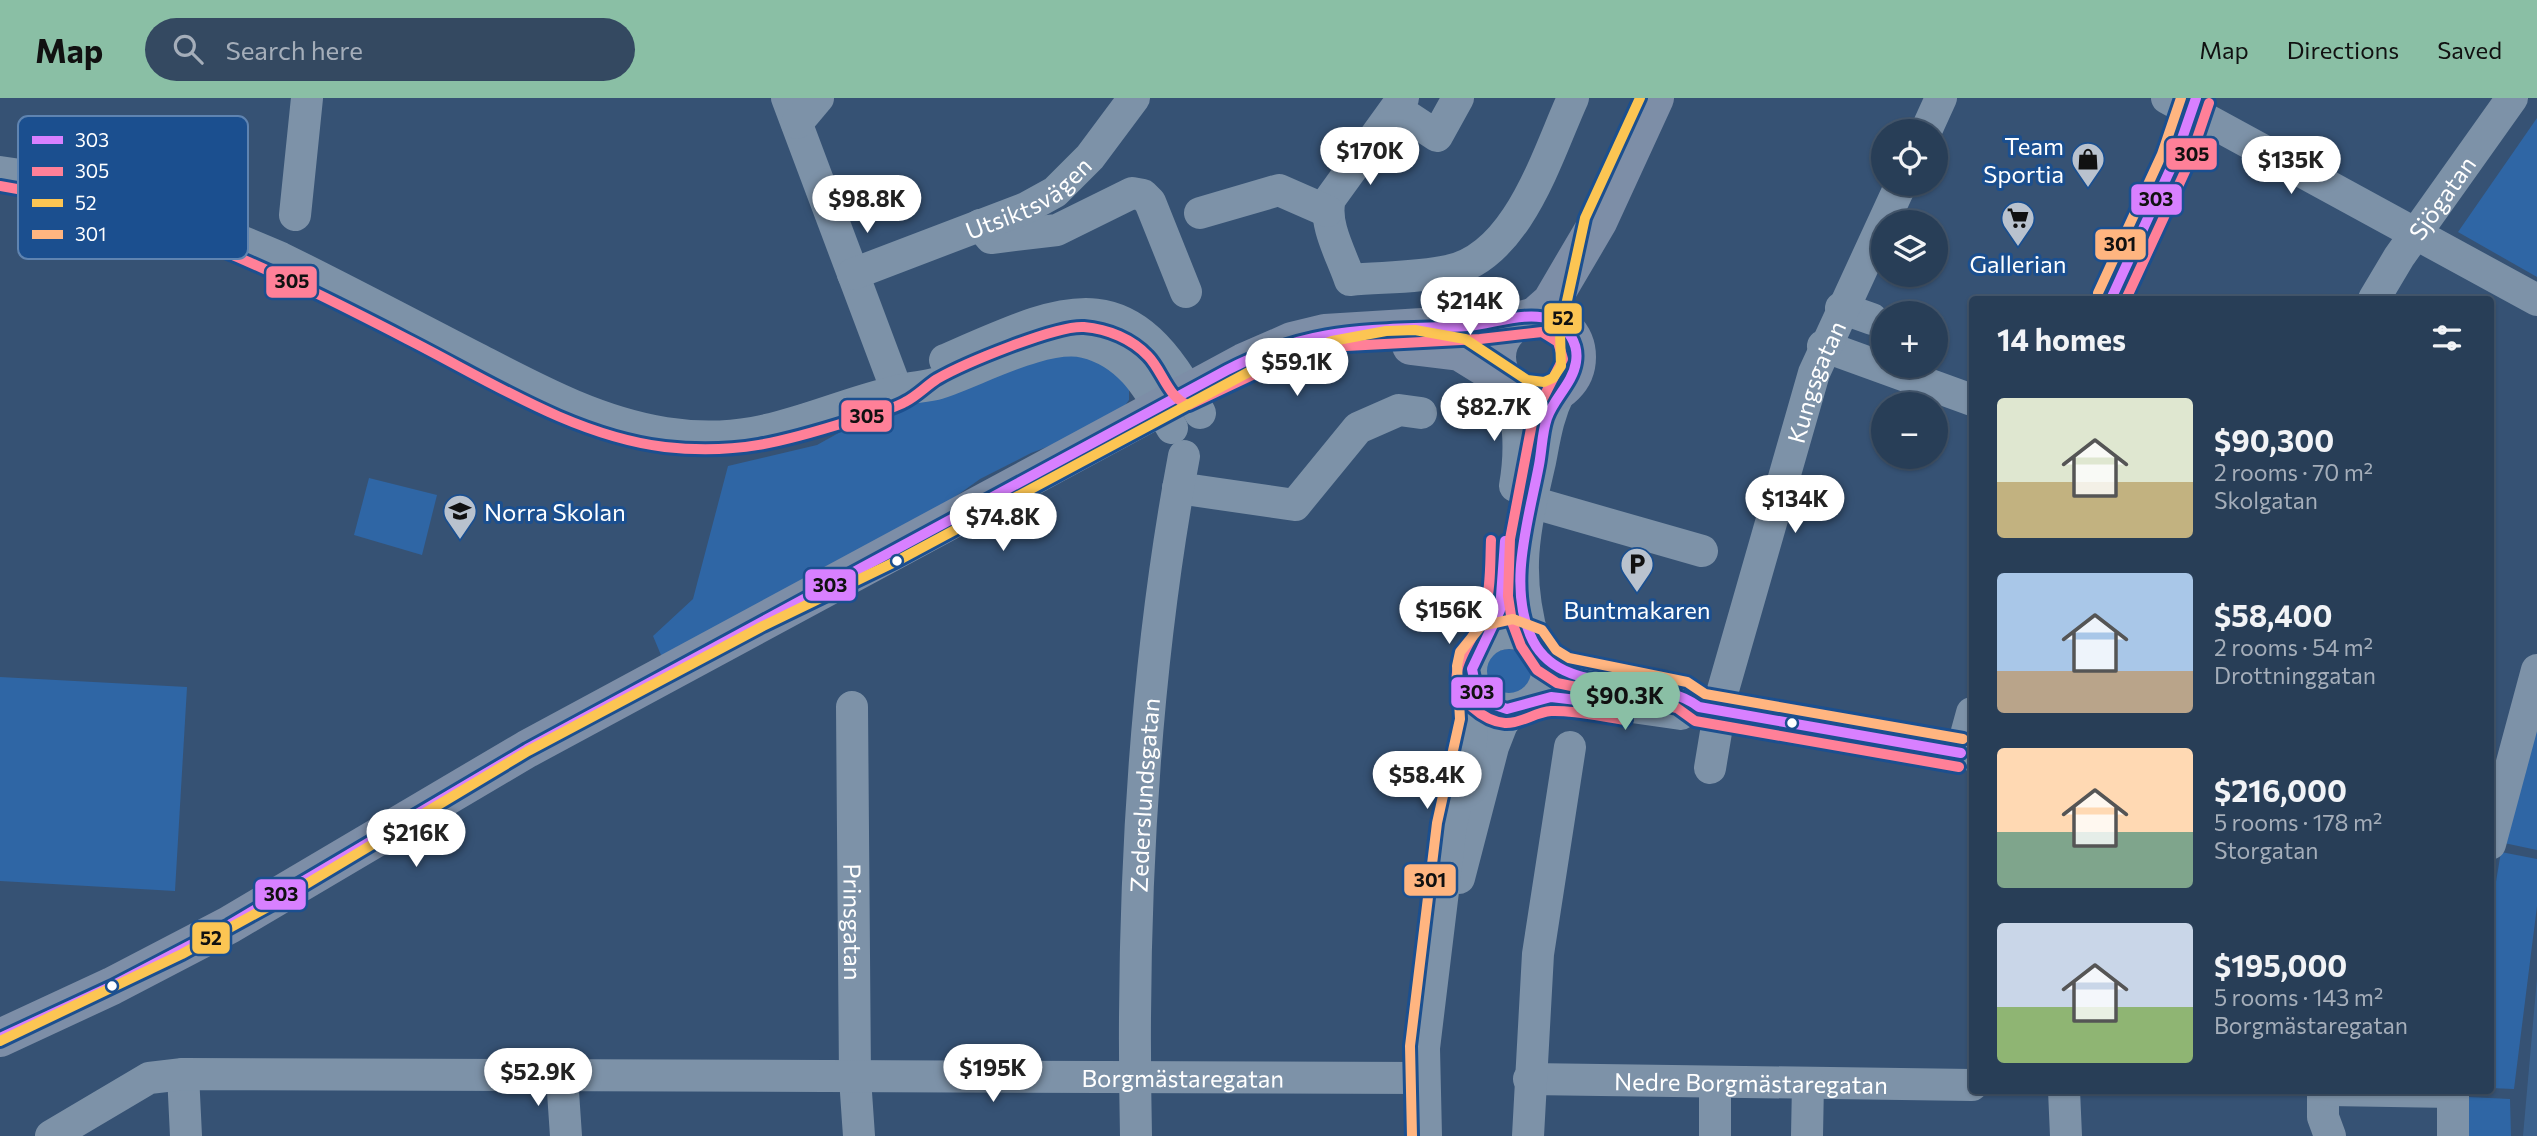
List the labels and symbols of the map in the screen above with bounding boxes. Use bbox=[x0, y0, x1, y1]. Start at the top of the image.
legend bbox=[18, 116, 248, 259]
pin: $170K bbox=[1321, 127, 1419, 187]
text: 303 bbox=[75, 128, 109, 151]
place label: Team Sportia bbox=[1983, 131, 2064, 188]
pin: $135K bbox=[2242, 136, 2340, 196]
line badge: 305 bbox=[2165, 137, 2218, 171]
shop icon: Team Sportia bbox=[2069, 140, 2107, 189]
text: 305 bbox=[2175, 142, 2209, 165]
street label: Utsiktsvägen bbox=[961, 150, 1097, 244]
street label: Sjögatan bbox=[2402, 150, 2481, 245]
text: 305 bbox=[75, 159, 109, 182]
pin: $98.8K bbox=[810, 176, 924, 235]
line badge: 303 bbox=[2130, 183, 2183, 216]
text: 303 bbox=[2139, 187, 2173, 210]
text: 52 bbox=[75, 191, 96, 214]
supermarket icon: Gallerian bbox=[1999, 199, 2037, 248]
text: 301 bbox=[75, 222, 106, 245]
line badge: 301 bbox=[2094, 228, 2147, 261]
text: 301 bbox=[2104, 232, 2136, 255]
place label: Gallerian bbox=[1969, 249, 2067, 278]
line badge: 305 bbox=[265, 265, 318, 299]
text: 305 bbox=[275, 269, 309, 292]
pin: $214K bbox=[1421, 278, 1519, 337]
line badge: 52 bbox=[1543, 302, 1583, 335]
text: 52 bbox=[1552, 306, 1574, 329]
street label: Kungsgatan bbox=[1780, 316, 1851, 446]
pin: $59.1K bbox=[1240, 338, 1354, 398]
pin: $82.7K bbox=[1437, 384, 1551, 443]
line badge: 305 bbox=[840, 399, 893, 433]
text: 305 bbox=[850, 404, 884, 427]
pin: $134K bbox=[1746, 476, 1844, 535]
school or university icon: Norra Skolan bbox=[441, 492, 479, 541]
pin: $74.8K bbox=[946, 494, 1060, 553]
place label: Norra Skolan bbox=[484, 497, 626, 526]
parking icon: Buntmakaren bbox=[1618, 545, 1656, 594]
unlabelled marker bbox=[890, 554, 904, 568]
line badge: 303 bbox=[804, 568, 857, 602]
text: 303 bbox=[813, 573, 847, 596]
pin: $156K bbox=[1400, 587, 1498, 646]
place label: Buntmakaren bbox=[1563, 595, 1711, 624]
pin: $90.3K bbox=[1568, 672, 1682, 732]
line badge: 303 bbox=[1450, 676, 1504, 709]
text: 303 bbox=[1460, 680, 1494, 703]
street label: Zederslundsgatan bbox=[1123, 697, 1165, 893]
unlabelled marker bbox=[1785, 716, 1799, 730]
pin: $58.4K bbox=[1370, 752, 1484, 811]
pin: $216K bbox=[367, 810, 465, 869]
street label: Prinsgatan bbox=[839, 863, 869, 981]
line badge: 301 bbox=[1403, 863, 1457, 897]
text: 301 bbox=[1414, 868, 1446, 891]
line badge: 303 bbox=[254, 878, 307, 911]
text: 303 bbox=[264, 882, 298, 905]
line badge: 52 bbox=[191, 921, 231, 955]
text: 52 bbox=[200, 926, 222, 949]
unlabelled marker bbox=[105, 979, 119, 993]
pin: $195K bbox=[944, 1044, 1042, 1104]
pin: $52.9K bbox=[481, 1048, 595, 1108]
street label: Borgmästaregatan bbox=[1082, 1062, 1284, 1092]
street label: Nedre Borgmästaregatan bbox=[1614, 1066, 1888, 1098]

